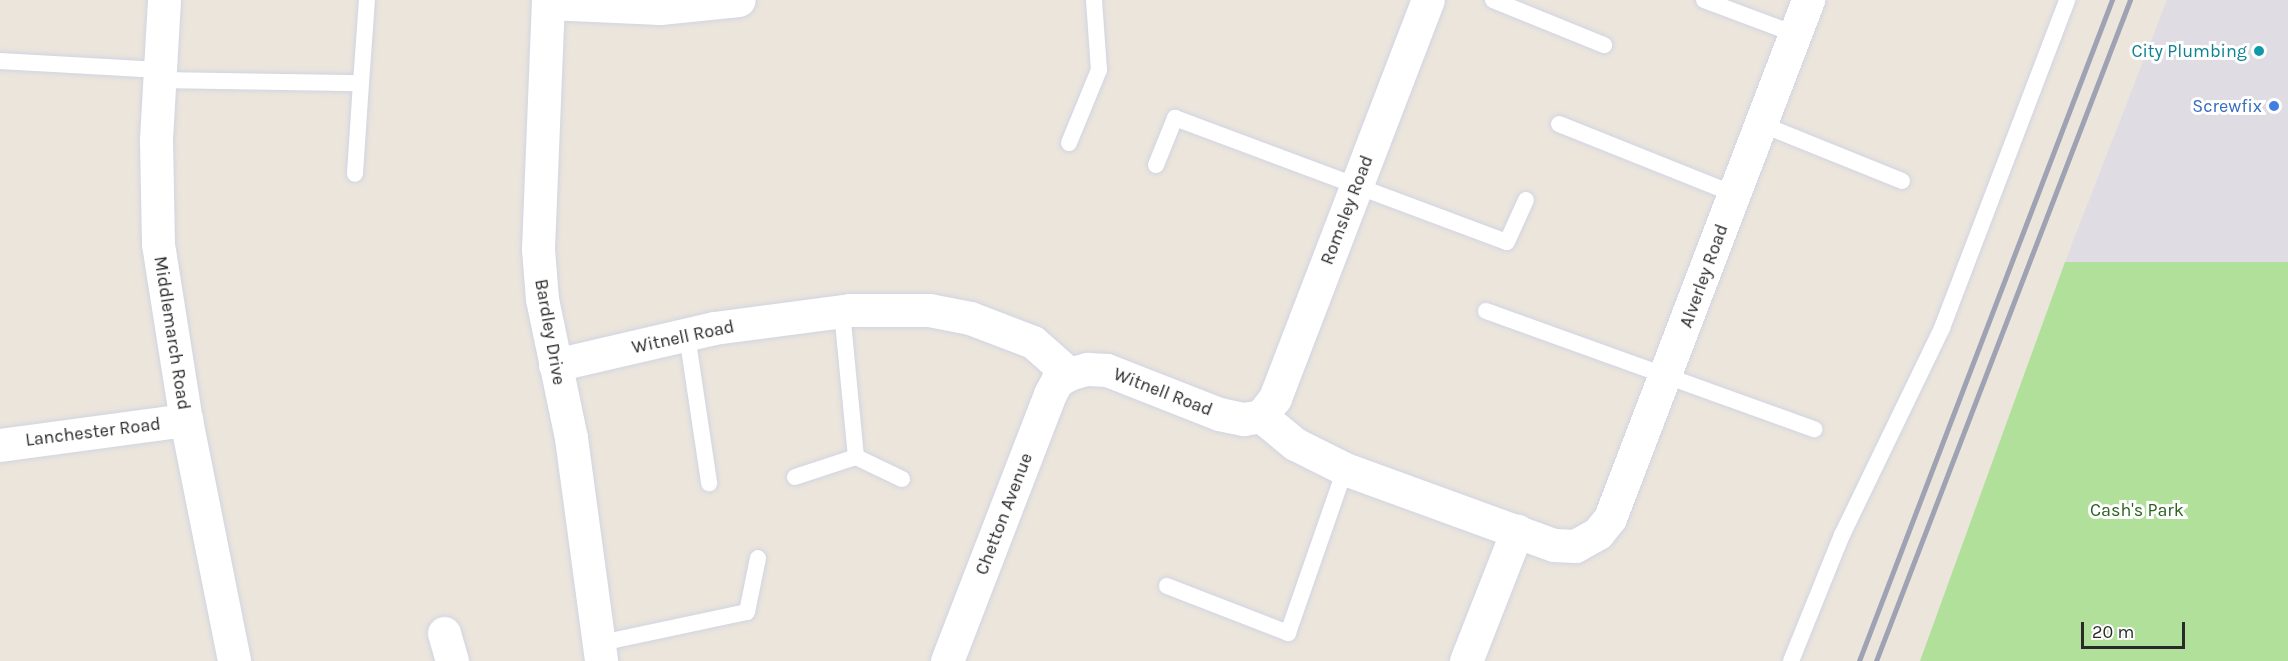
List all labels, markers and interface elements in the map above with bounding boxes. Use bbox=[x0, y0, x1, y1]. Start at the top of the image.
place label: City Plumbing bbox=[2131, 40, 2247, 62]
marker: City Plumbing bbox=[2252, 44, 2266, 58]
place label: Screwfix bbox=[2192, 95, 2262, 117]
marker: Screwfix bbox=[2267, 99, 2281, 113]
street label: Romsley Road bbox=[1316, 152, 1378, 268]
street label: Alverley Road bbox=[1675, 221, 1733, 331]
street label: Middlemarch Road bbox=[149, 255, 195, 411]
street label: Bardley Drive bbox=[530, 277, 570, 387]
street label: Witnell Road bbox=[630, 316, 736, 358]
street label: Witnell Road bbox=[1111, 363, 1215, 421]
street label: Lanchester Road bbox=[24, 413, 162, 451]
street label: Chetton Avenue bbox=[971, 450, 1037, 578]
park label: Cash's Park bbox=[2090, 499, 2184, 521]
scale bar bbox=[2084, 610, 2188, 648]
text: 20 m bbox=[2092, 621, 2134, 643]

